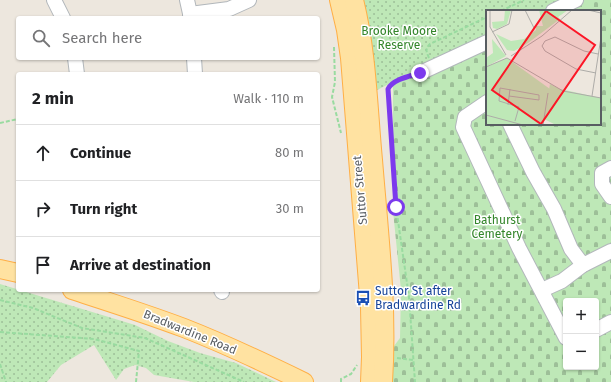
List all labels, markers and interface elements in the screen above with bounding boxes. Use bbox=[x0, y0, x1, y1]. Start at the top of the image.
inset map bbox=[486, 10, 601, 125]
search box bbox=[16, 16, 320, 60]
park label: Brooke Moore Reserve bbox=[361, 24, 437, 52]
icon: search bbox=[30, 27, 52, 49]
text: Search here bbox=[62, 29, 142, 47]
route end bbox=[411, 64, 429, 82]
text: 2 min bbox=[32, 88, 74, 109]
text: Walk · 110 m bbox=[233, 91, 304, 106]
icon: ahead bbox=[32, 142, 54, 164]
text: Continue bbox=[70, 144, 131, 162]
text: 80 m bbox=[275, 145, 304, 160]
street label: Suttor Street bbox=[350, 154, 370, 225]
icon: right bbox=[32, 198, 54, 220]
route start bbox=[387, 198, 405, 216]
text: Turn right bbox=[70, 200, 137, 218]
text: 30 m bbox=[276, 201, 304, 216]
park label: Bathurst Cemetery bbox=[471, 213, 523, 241]
icon: arrive bbox=[32, 254, 54, 276]
text: Arrive at destination bbox=[70, 256, 211, 274]
place label: Suttor St after Bradwardine Rd bbox=[375, 284, 461, 312]
bus stop icon: Suttor St after Bradwardine Rd bbox=[354, 289, 372, 307]
map controls bbox=[563, 298, 599, 370]
button: + bbox=[563, 298, 599, 334]
street label: Bradwardine Road bbox=[141, 307, 239, 357]
button: − bbox=[563, 334, 599, 370]

